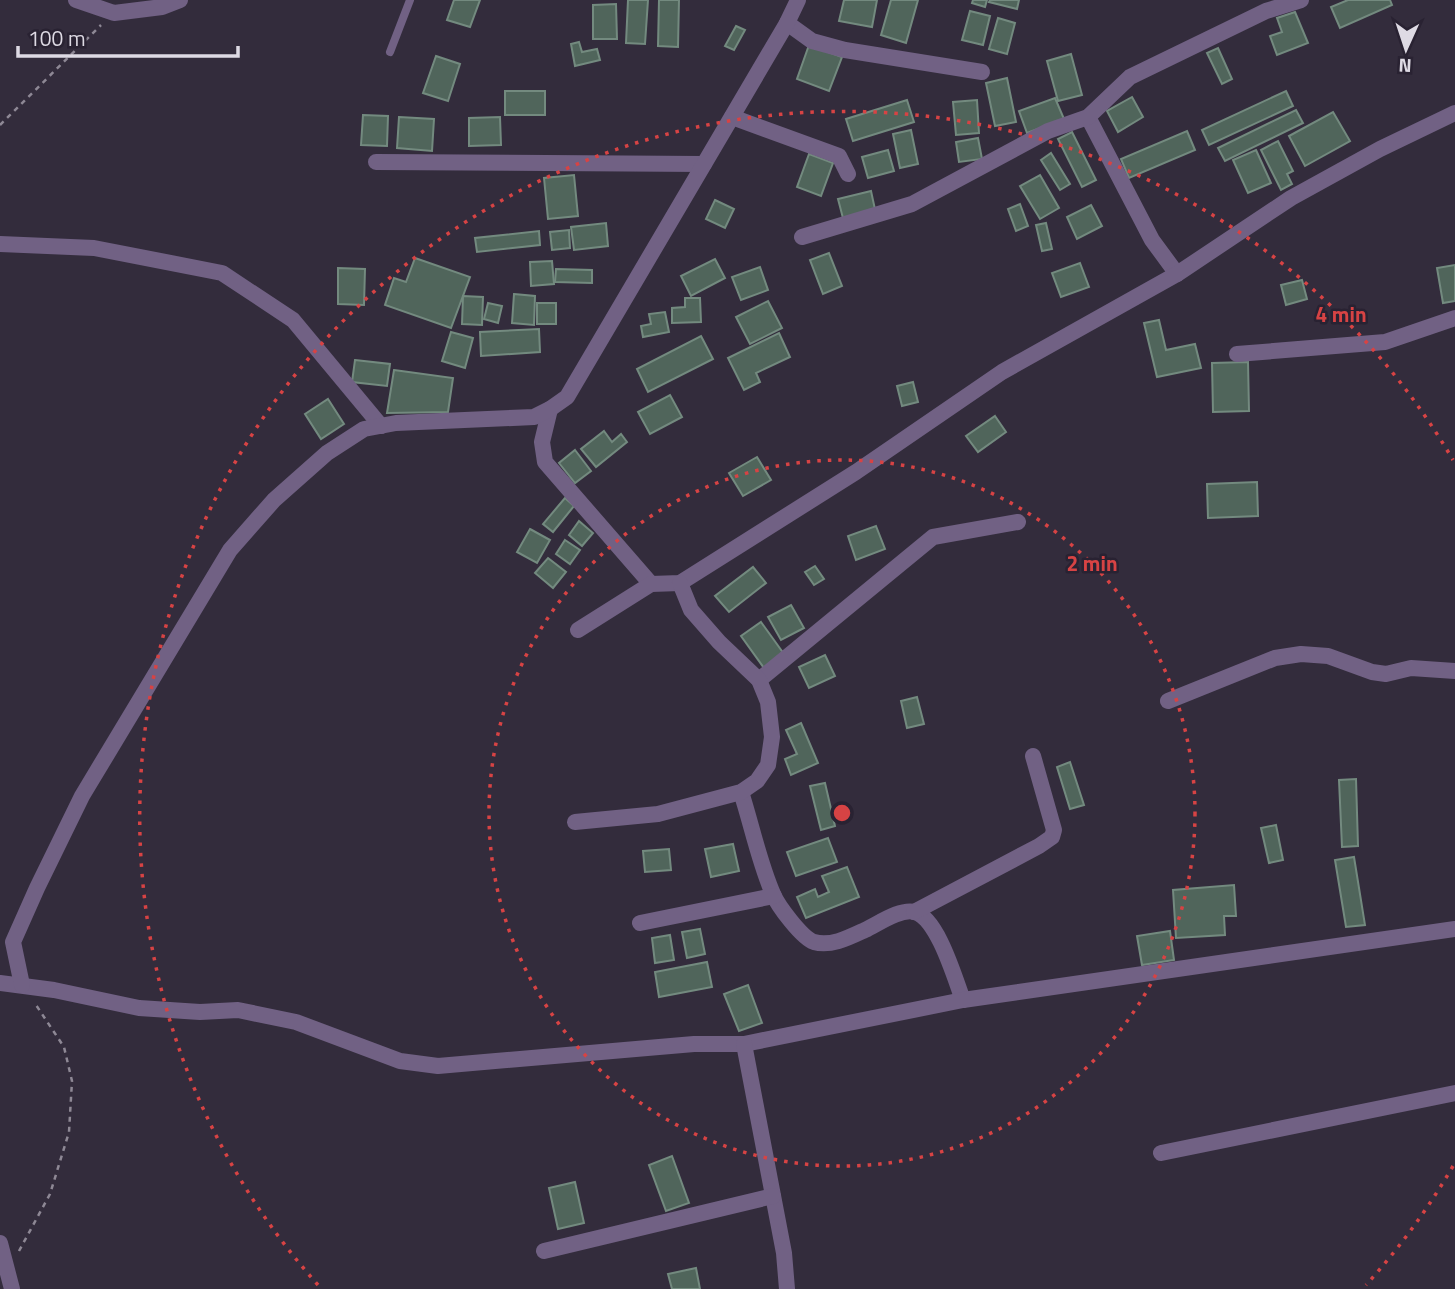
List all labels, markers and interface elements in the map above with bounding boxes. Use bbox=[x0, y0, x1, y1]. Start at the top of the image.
scale bar bbox=[18, 14, 238, 58]
north arrow bbox=[1371, 14, 1441, 84]
text: 100 m bbox=[28, 22, 85, 54]
text: N bbox=[1398, 52, 1412, 81]
text: 4 min bbox=[1315, 298, 1367, 330]
text: 2 min bbox=[1066, 547, 1118, 579]
centre of rings bbox=[830, 801, 854, 825]

